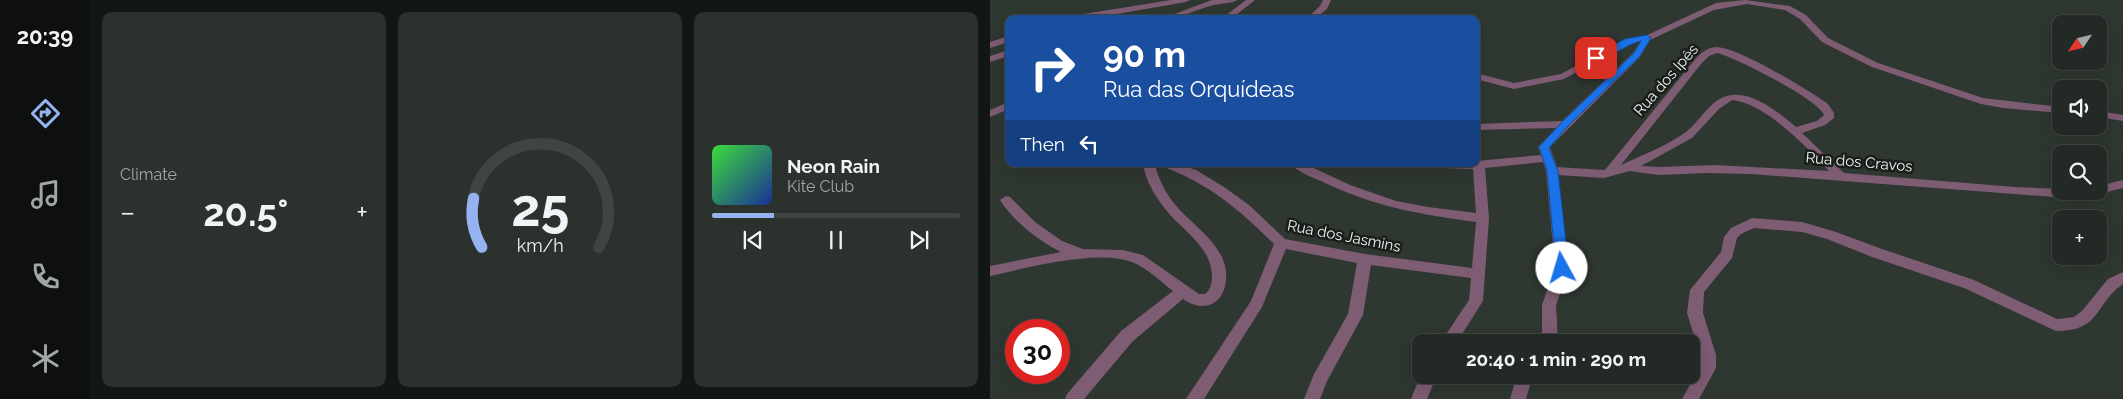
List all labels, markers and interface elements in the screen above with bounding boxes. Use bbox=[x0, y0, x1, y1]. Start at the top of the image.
north arrow bbox=[2052, 15, 2108, 70]
map controls bbox=[2052, 15, 2107, 265]
text: 20:39 bbox=[17, 23, 73, 49]
text: 90 m bbox=[1103, 34, 1186, 75]
icon: right bbox=[1020, 35, 1085, 100]
pin bbox=[1575, 37, 1617, 79]
street label: Rua dos Ipês bbox=[1630, 41, 1702, 119]
icon: arrive bbox=[1582, 44, 1610, 72]
text: Rua das Orquídeas bbox=[1103, 76, 1294, 102]
button: sound bbox=[2052, 80, 2107, 135]
icon: directions bbox=[28, 96, 63, 131]
icon: left bbox=[1075, 130, 1103, 158]
text: Then bbox=[1020, 133, 1065, 155]
button: search bbox=[2052, 145, 2107, 200]
street label: Rua dos Cravos bbox=[1805, 148, 1913, 176]
text: Neon Rain bbox=[787, 155, 880, 177]
text: Climate bbox=[120, 165, 177, 184]
icon: music bbox=[28, 177, 63, 212]
text: 25 bbox=[511, 177, 569, 238]
text: Kite Club bbox=[787, 177, 854, 196]
text: 20.5° bbox=[203, 190, 288, 235]
text: − bbox=[120, 196, 135, 229]
text: + bbox=[356, 196, 368, 229]
button: + bbox=[2052, 210, 2107, 265]
street label: Rua dos Jasmins bbox=[1286, 216, 1402, 256]
icon: previous bbox=[739, 226, 767, 254]
icon: pause bbox=[822, 226, 850, 254]
icon: next bbox=[905, 226, 933, 254]
text: km/h bbox=[516, 235, 564, 256]
position arrow bbox=[1535, 241, 1587, 293]
icon: phone bbox=[28, 259, 63, 294]
speed limit sign: 30 bbox=[1005, 319, 1070, 384]
icon: climate bbox=[28, 341, 63, 376]
text: 20:40 · 1 min · 290 m bbox=[1466, 348, 1646, 370]

